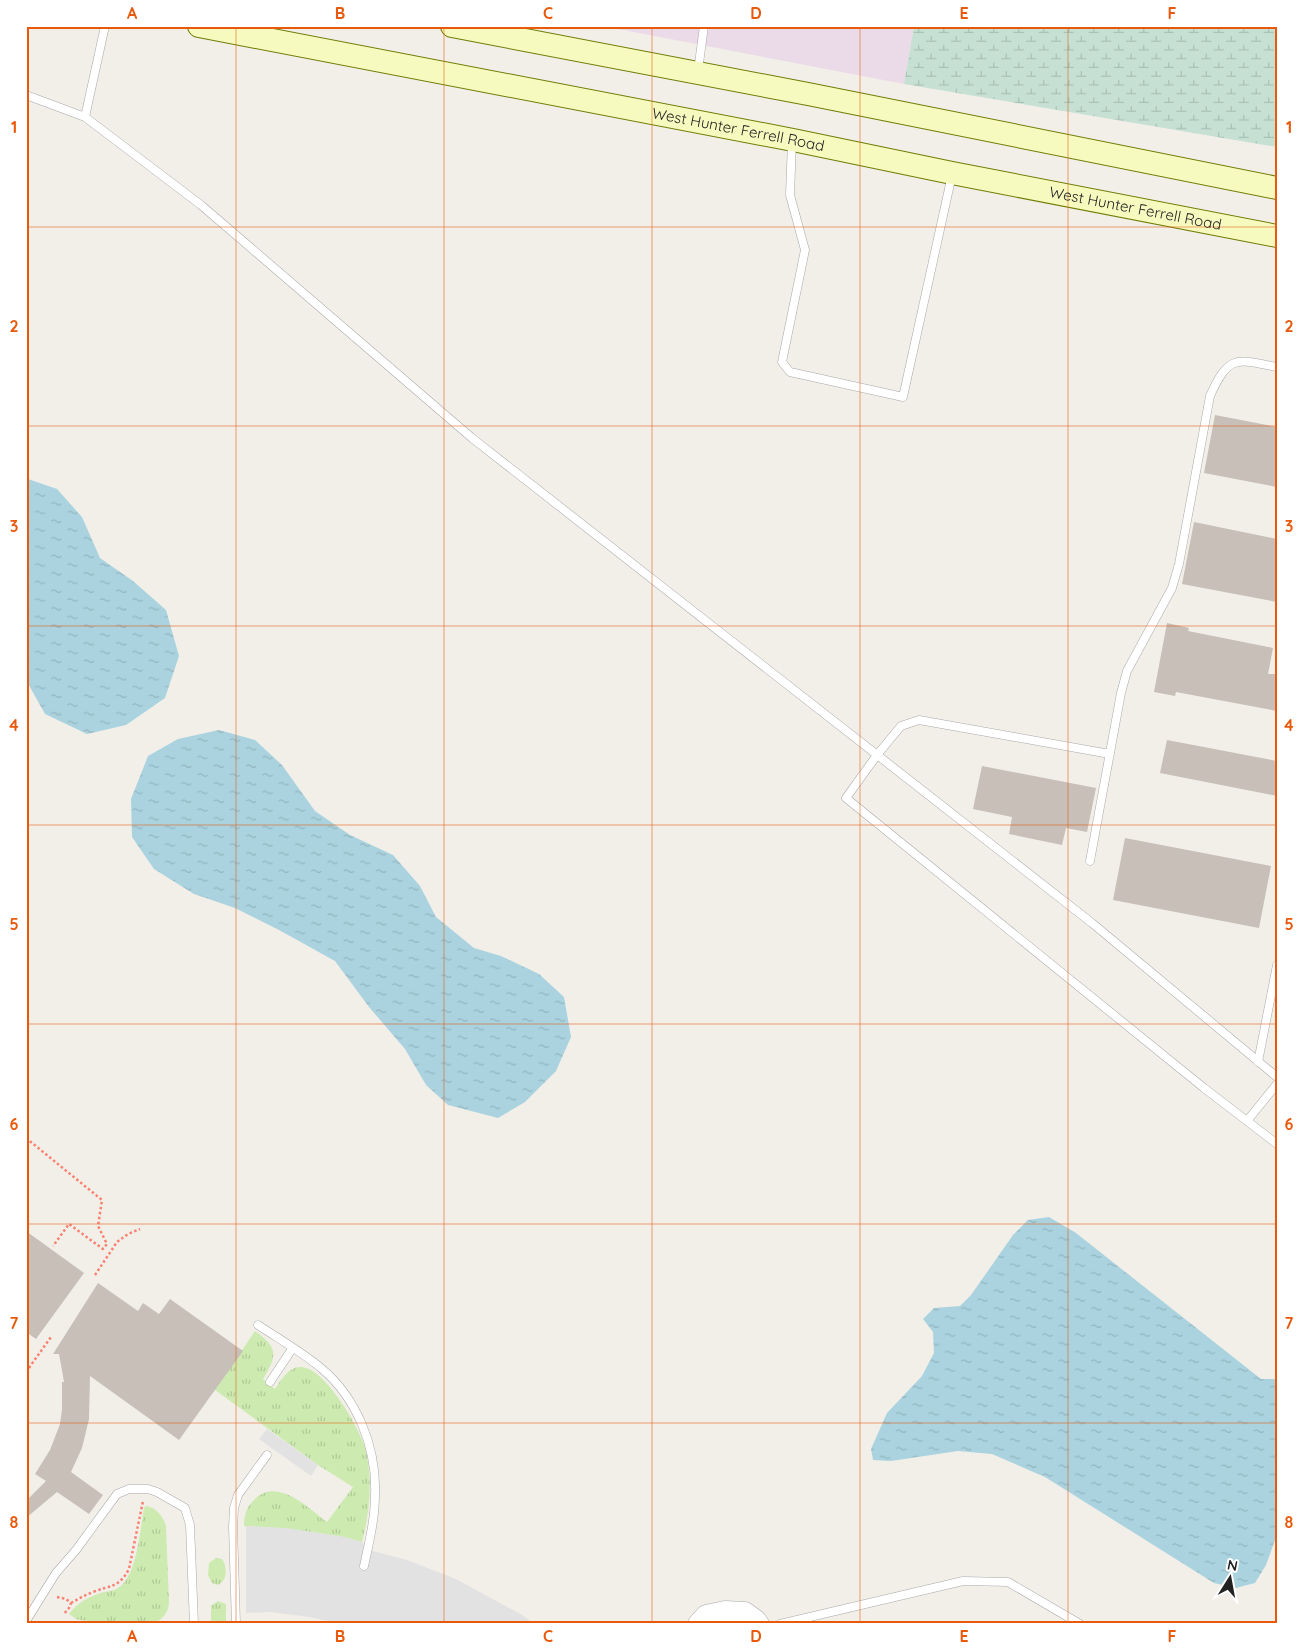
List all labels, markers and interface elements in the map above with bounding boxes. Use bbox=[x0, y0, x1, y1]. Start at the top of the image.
text: A bbox=[127, 3, 138, 23]
text: B bbox=[335, 3, 345, 23]
text: C bbox=[543, 3, 553, 23]
text: D bbox=[750, 3, 762, 23]
text: E bbox=[959, 3, 969, 23]
text: F bbox=[1168, 3, 1177, 23]
street label: West Hunter Ferrell Road bbox=[650, 103, 826, 155]
text: 1 bbox=[11, 117, 17, 137]
text: 1 bbox=[1286, 117, 1292, 137]
street label: West Hunter Ferrell Road bbox=[1048, 182, 1223, 234]
text: 2 bbox=[9, 316, 19, 336]
text: 2 bbox=[1284, 316, 1294, 336]
text: 3 bbox=[10, 516, 18, 536]
text: 3 bbox=[1285, 516, 1293, 536]
text: 4 bbox=[9, 715, 19, 735]
text: 4 bbox=[1284, 715, 1294, 735]
text: 5 bbox=[9, 914, 19, 934]
text: 5 bbox=[1284, 914, 1294, 934]
text: 6 bbox=[10, 1114, 19, 1134]
text: 6 bbox=[1285, 1114, 1294, 1134]
text: 7 bbox=[10, 1313, 19, 1333]
text: 7 bbox=[1285, 1313, 1294, 1333]
text: 8 bbox=[10, 1512, 19, 1532]
text: 8 bbox=[1285, 1512, 1294, 1532]
north arrow bbox=[1206, 1552, 1256, 1602]
text: N bbox=[1226, 1555, 1239, 1575]
text: A bbox=[127, 1626, 138, 1646]
text: B bbox=[335, 1626, 345, 1646]
text: C bbox=[543, 1626, 553, 1646]
text: D bbox=[750, 1626, 762, 1646]
text: E bbox=[959, 1626, 969, 1646]
text: F bbox=[1168, 1626, 1177, 1646]

